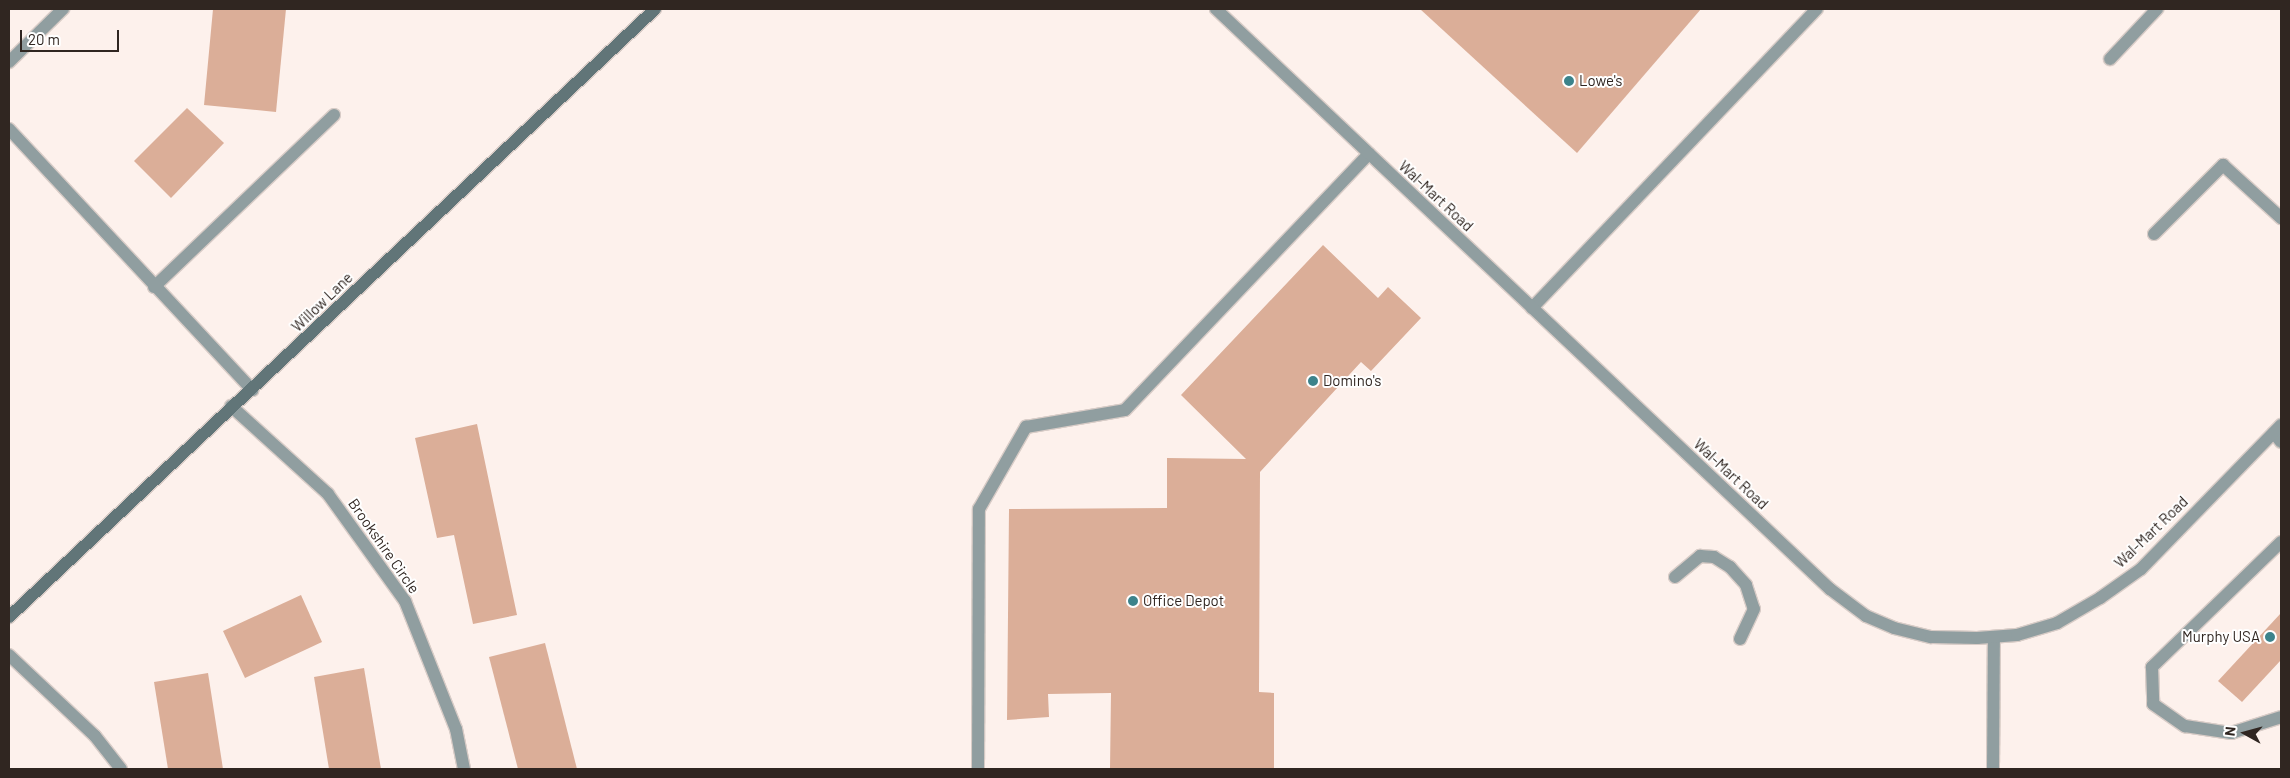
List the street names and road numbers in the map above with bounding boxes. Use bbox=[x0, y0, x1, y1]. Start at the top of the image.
street label: Wal-Mart Road bbox=[1395, 157, 1477, 235]
street label: Willow Lane bbox=[288, 269, 356, 335]
street label: Wal-Mart Road bbox=[1690, 435, 1772, 513]
street label: Wal-Mart Road bbox=[2111, 492, 2191, 572]
street label: Brookshire Circle bbox=[345, 495, 423, 597]

